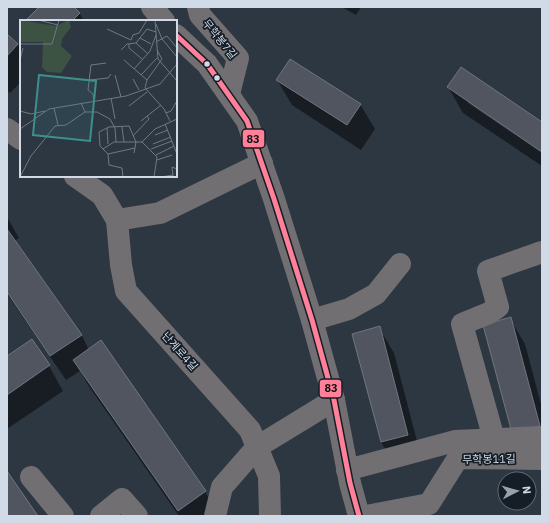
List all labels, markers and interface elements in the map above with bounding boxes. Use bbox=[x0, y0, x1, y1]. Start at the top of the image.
street label: 무학봉7길 bbox=[200, 16, 240, 62]
inset map bbox=[20, 20, 177, 177]
unlabelled marker bbox=[202, 59, 212, 69]
unlabelled marker bbox=[212, 73, 222, 83]
line badge: 83 bbox=[242, 129, 265, 148]
text: 83 bbox=[246, 132, 260, 146]
street label: 난계로4길 bbox=[159, 329, 201, 373]
line badge: 83 bbox=[319, 379, 342, 398]
text: 83 bbox=[324, 381, 338, 395]
street label: 무학봉11길 bbox=[462, 452, 516, 466]
north arrow bbox=[497, 471, 537, 511]
text: N bbox=[520, 485, 534, 495]

